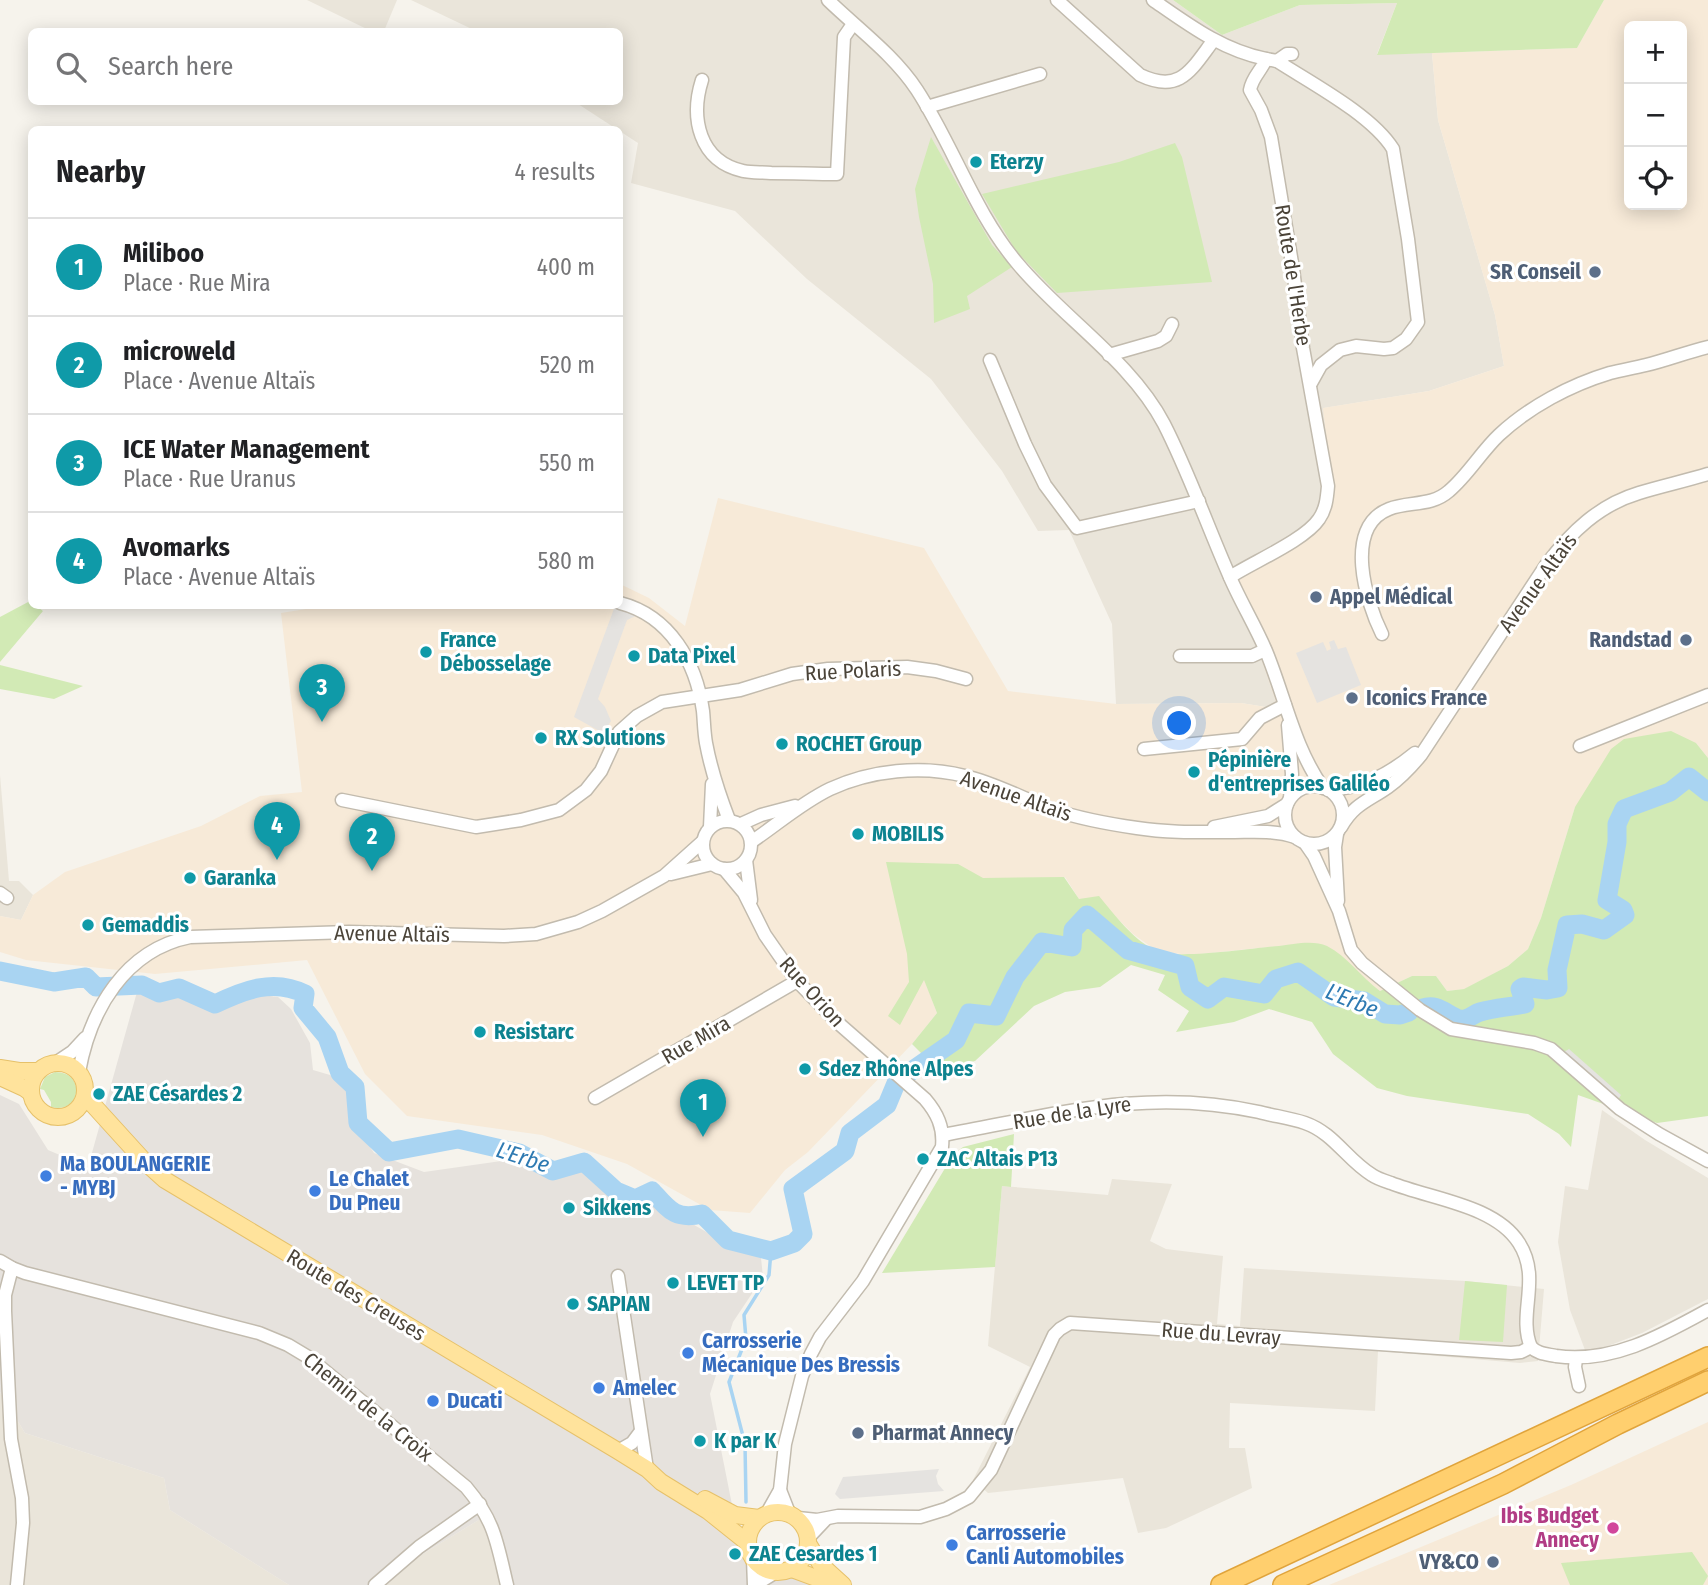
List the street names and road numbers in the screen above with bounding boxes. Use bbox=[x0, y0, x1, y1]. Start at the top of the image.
street label: Route de l'Herbe bbox=[1269, 202, 1317, 348]
street label: Avenue Altaïs bbox=[1493, 528, 1583, 638]
street label: Rue Polaris bbox=[804, 655, 902, 687]
street label: Avenue Altaïs bbox=[957, 765, 1075, 827]
street label: Avenue Altaïs bbox=[334, 920, 450, 948]
street label: Rue Orion bbox=[774, 951, 850, 1033]
street label: Rue Mira bbox=[657, 1010, 735, 1070]
street label: Rue de la Lyre bbox=[1011, 1091, 1133, 1135]
street label: Route des Creuses bbox=[282, 1243, 430, 1347]
street label: Rue du Levray bbox=[1161, 1317, 1282, 1351]
street label: Chemin de la Croix bbox=[298, 1347, 439, 1468]

